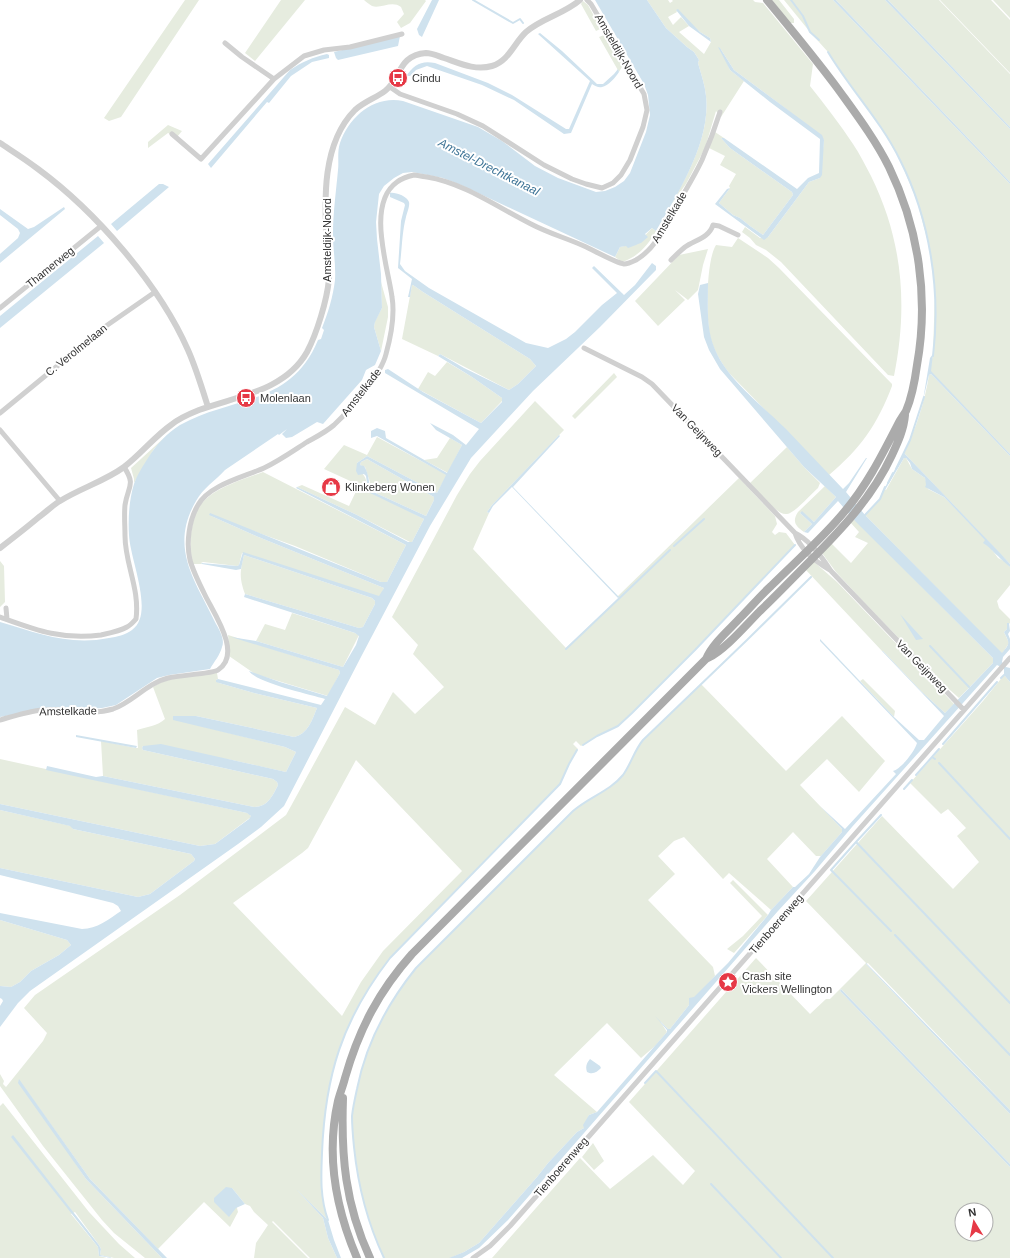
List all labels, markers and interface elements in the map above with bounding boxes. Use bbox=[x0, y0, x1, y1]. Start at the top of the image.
street label: Amsteldijk-Noord bbox=[593, 12, 645, 90]
bus stop icon: Cindu bbox=[387, 67, 409, 89]
place label: Cindu bbox=[412, 72, 441, 84]
water label: Amstel-Drechtkanaal bbox=[435, 135, 542, 199]
street label: Amstelkade bbox=[649, 189, 689, 245]
street label: Amsteldijk-Noord bbox=[321, 198, 333, 282]
street label: Thamerweg bbox=[24, 244, 76, 290]
street label: C. Verolmelaan bbox=[43, 322, 109, 378]
street label: Amstelkade bbox=[339, 366, 383, 418]
bus stop icon: Molenlaan bbox=[235, 387, 257, 409]
place label: Molenlaan bbox=[260, 392, 311, 404]
street label: Van Geijnweg bbox=[669, 401, 725, 459]
shop icon: Klinkeberg Wonen bbox=[320, 476, 342, 498]
place label: Klinkeberg Wonen bbox=[345, 481, 435, 493]
street label: Van Geijnweg bbox=[894, 637, 950, 695]
street label: Amstelkade bbox=[39, 704, 97, 718]
street label: Tienboerenweg bbox=[747, 892, 805, 956]
place label: Crash site Vickers Wellington bbox=[742, 970, 832, 995]
place icon: Crash site Vickers Wellington bbox=[717, 971, 739, 993]
street label: Tienboerenweg bbox=[532, 1135, 590, 1199]
north arrow bbox=[954, 1202, 994, 1242]
text: N bbox=[967, 1206, 977, 1219]

